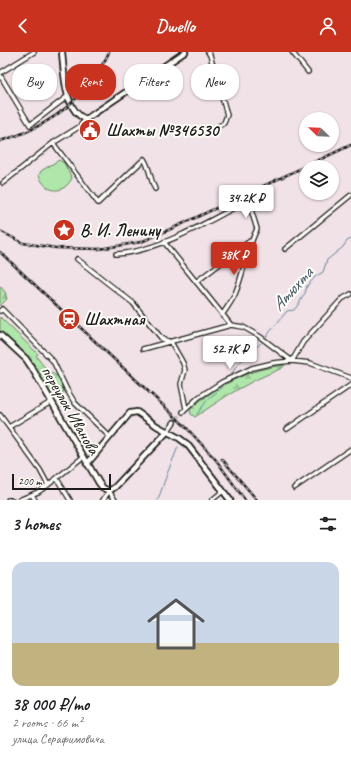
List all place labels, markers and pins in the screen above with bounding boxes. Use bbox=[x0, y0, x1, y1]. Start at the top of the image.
public building icon: Шахты №346530 bbox=[77, 117, 103, 143]
place label: Шахты №346530 bbox=[106, 120, 221, 141]
pin: 34.2K ₽ bbox=[209, 185, 283, 219]
place icon: В. И. Ленину bbox=[51, 217, 77, 243]
place label: В. И. Ленину bbox=[80, 220, 162, 241]
pin: 38K ₽ bbox=[206, 242, 262, 276]
station icon: Шахтная bbox=[56, 306, 82, 332]
place label: Шахтная bbox=[84, 309, 146, 330]
pin: 52.7K ₽ bbox=[193, 336, 267, 370]

